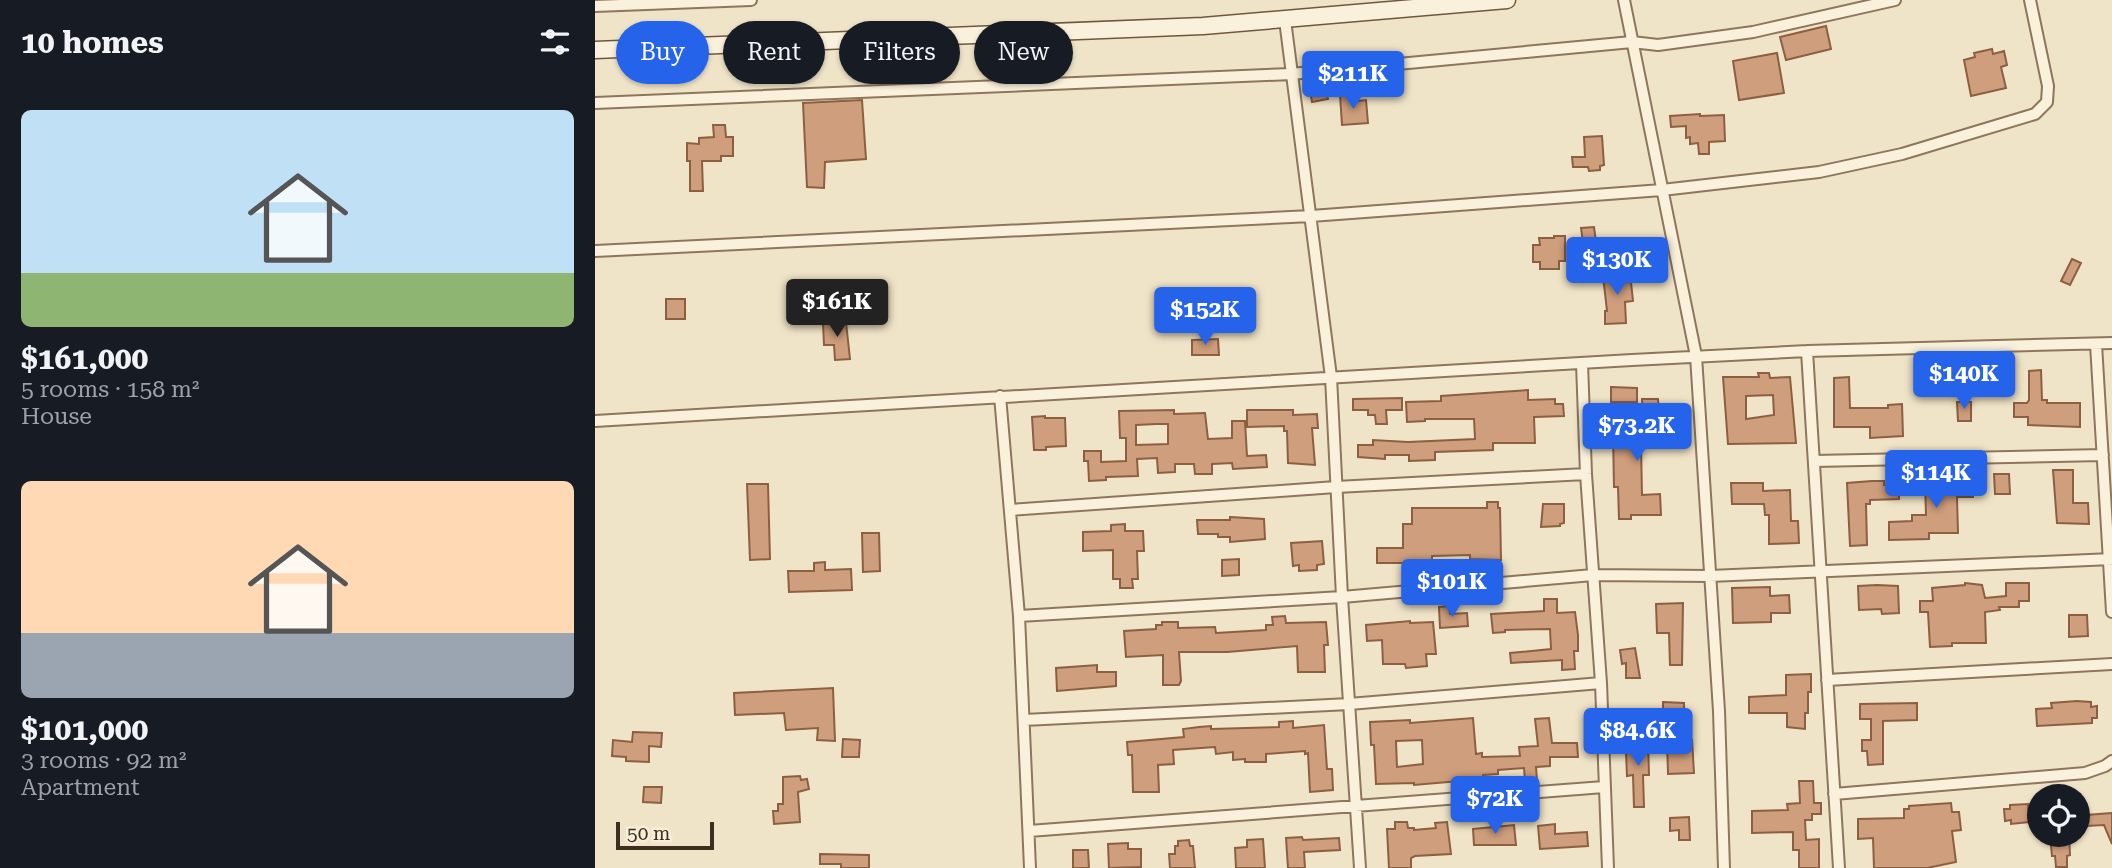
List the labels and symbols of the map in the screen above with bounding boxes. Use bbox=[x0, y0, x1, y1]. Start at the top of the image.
pin: $211K bbox=[1304, 52, 1402, 111]
pin: $130K bbox=[1568, 238, 1666, 297]
pin: $161K bbox=[788, 280, 886, 339]
pin: $152K bbox=[1156, 288, 1254, 347]
pin: $140K bbox=[1915, 352, 2013, 411]
pin: $73.2K bbox=[1580, 404, 1694, 463]
pin: $114K bbox=[1887, 450, 1985, 510]
pin: $101K bbox=[1403, 560, 1501, 619]
pin: $84.6K bbox=[1581, 708, 1695, 768]
pin: $72K bbox=[1454, 776, 1536, 836]
scale bar bbox=[616, 819, 714, 851]

